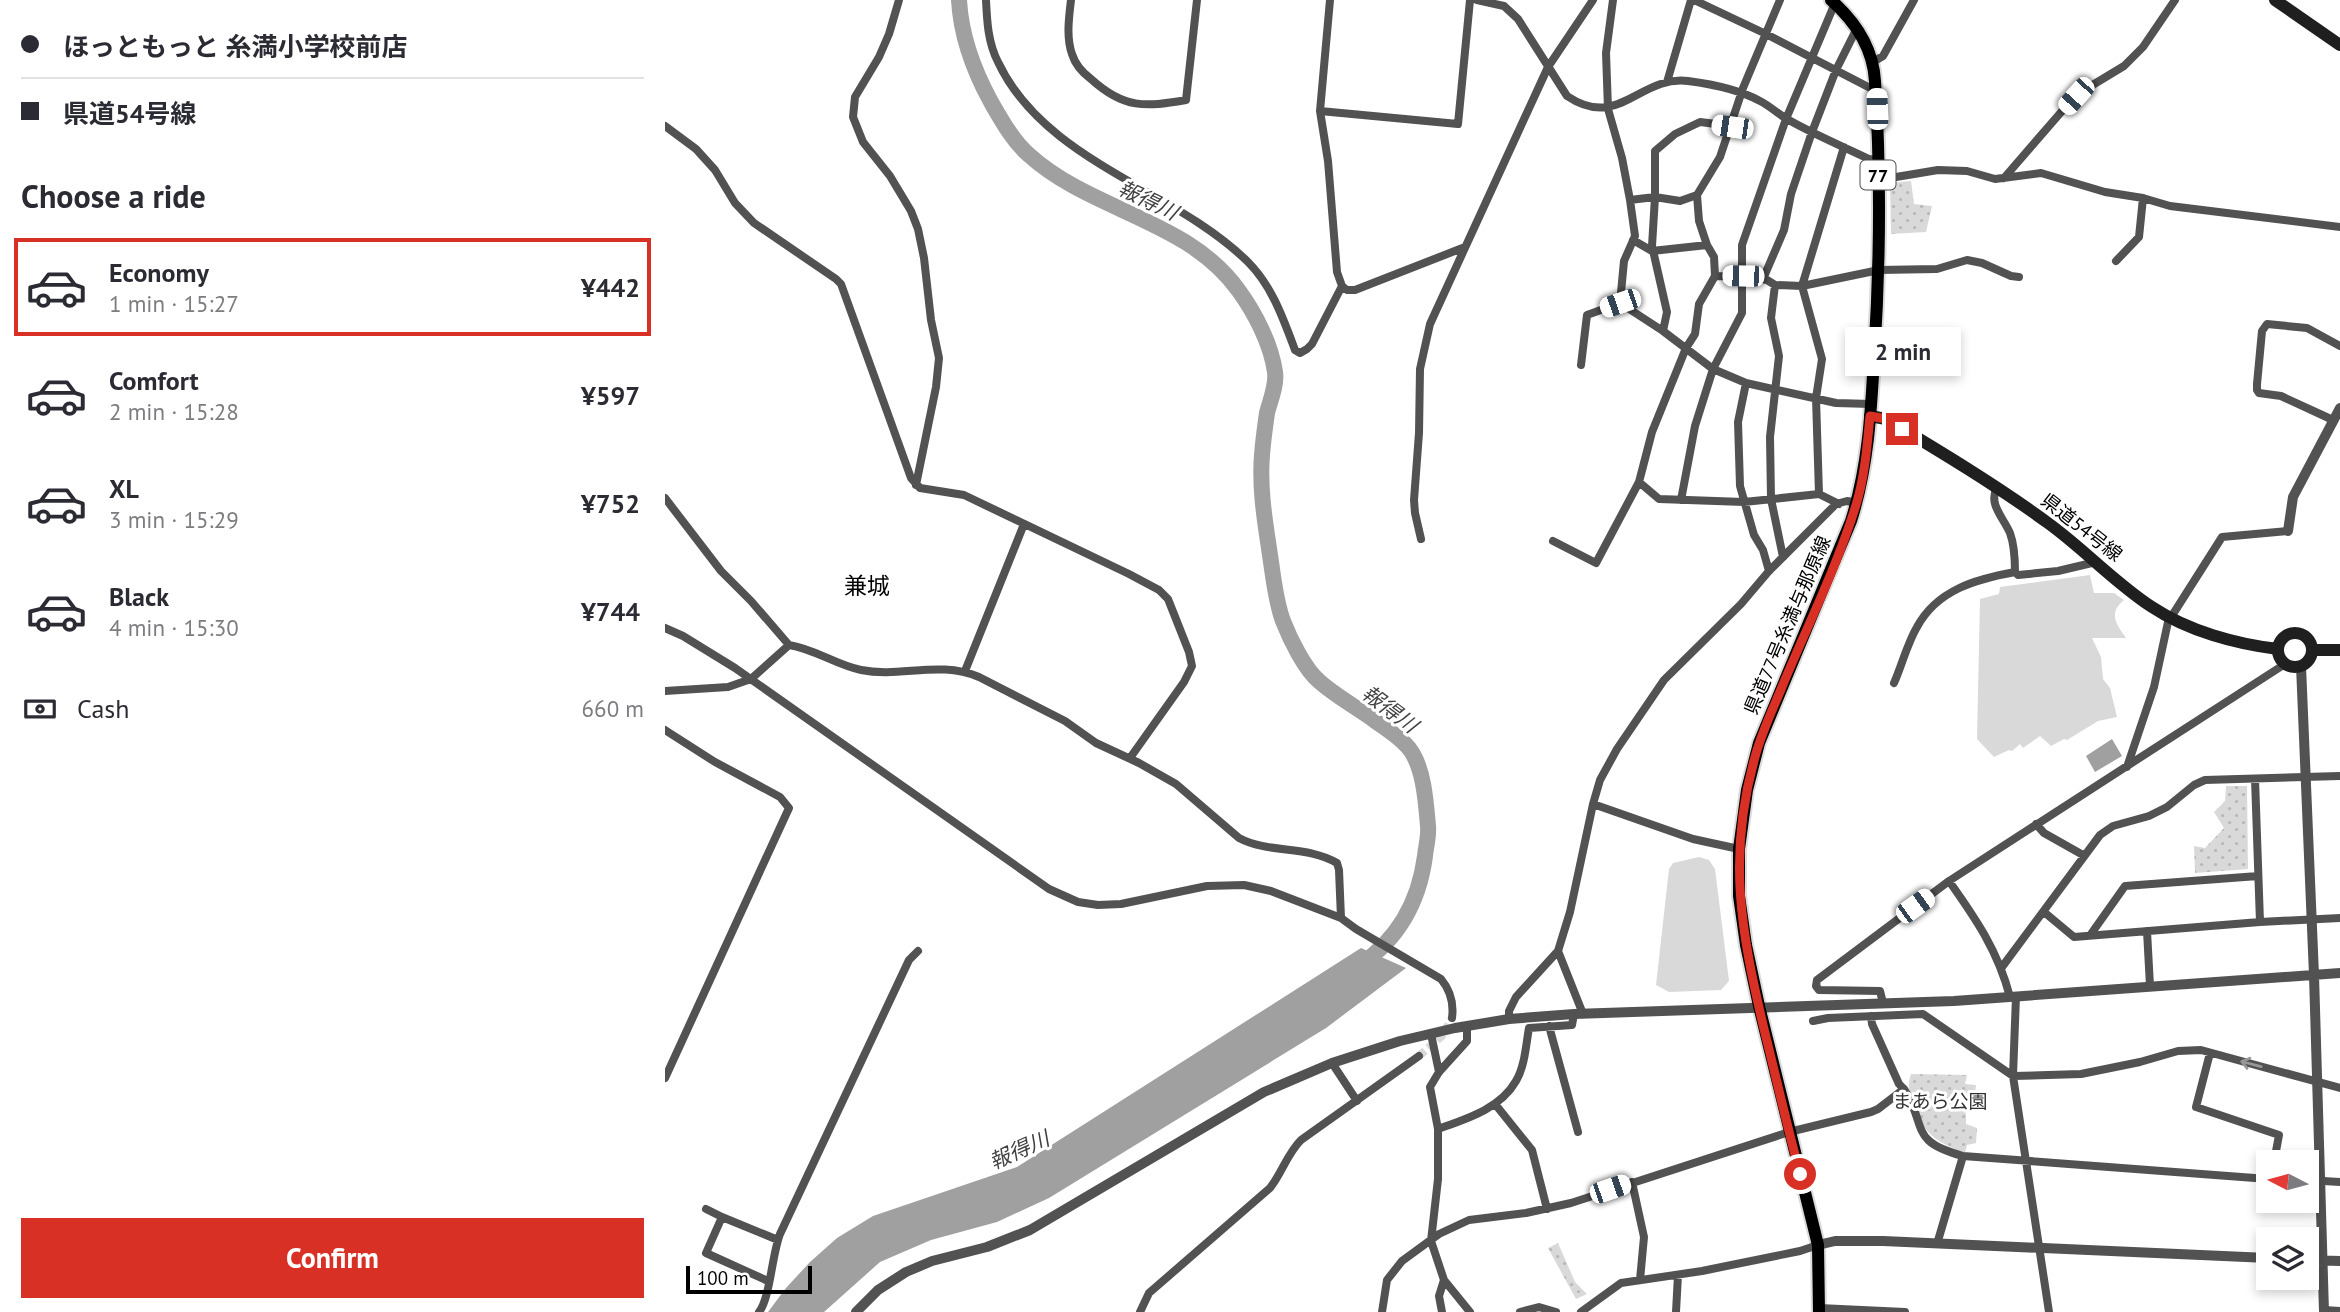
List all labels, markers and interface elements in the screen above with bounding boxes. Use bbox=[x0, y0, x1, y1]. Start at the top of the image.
text: ほっともっと 糸満小学校前店 bbox=[63, 30, 408, 63]
car bbox=[2055, 73, 2098, 119]
car bbox=[1866, 88, 1889, 130]
text: 県道54号線 bbox=[63, 97, 196, 130]
car bbox=[1710, 114, 1755, 140]
road number: 77 bbox=[1861, 160, 1895, 190]
water label: 報得川 bbox=[1114, 174, 1184, 227]
text: Choose a ride bbox=[21, 175, 206, 217]
icon: car bbox=[25, 256, 88, 319]
text: Economy bbox=[109, 256, 209, 289]
car bbox=[1722, 265, 1765, 287]
text: ¥442 bbox=[581, 271, 640, 304]
car bbox=[1597, 286, 1644, 320]
text: 1 min · 15:27 bbox=[109, 289, 239, 318]
callout: 2 min bbox=[1844, 328, 1960, 376]
text: 2 min bbox=[1875, 337, 1931, 366]
icon: car bbox=[25, 364, 88, 427]
text: Comfort bbox=[109, 364, 199, 397]
text: ¥597 bbox=[581, 379, 640, 412]
text: 2 min · 15:28 bbox=[109, 397, 239, 426]
route end bbox=[1886, 413, 1918, 445]
icon: car bbox=[25, 472, 88, 535]
text: XL bbox=[109, 472, 139, 505]
text: ¥752 bbox=[581, 487, 640, 520]
street label: 県道54号線 bbox=[2037, 488, 2127, 566]
text: 3 min · 15:29 bbox=[109, 505, 239, 534]
street label: 県道77号糸満与那原線 bbox=[1738, 532, 1836, 718]
district label: 兼城 bbox=[844, 571, 890, 600]
icon: car bbox=[25, 580, 88, 643]
text: Black bbox=[109, 580, 169, 613]
text: ¥744 bbox=[581, 595, 640, 628]
text: 4 min · 15:30 bbox=[109, 613, 239, 642]
water label: 報得川 bbox=[1357, 679, 1425, 740]
icon: cash bbox=[21, 690, 59, 728]
text: Cash bbox=[77, 692, 129, 725]
text: 660 m bbox=[582, 694, 644, 723]
car bbox=[1892, 885, 1939, 927]
one-way arrow bbox=[2240, 1056, 2262, 1069]
park label: まあら公園 bbox=[1892, 1089, 1988, 1113]
water label: 報得川 bbox=[985, 1124, 1055, 1175]
north arrow bbox=[2256, 1150, 2319, 1213]
map controls bbox=[2256, 1150, 2319, 1290]
route start bbox=[1784, 1158, 1816, 1190]
car bbox=[1587, 1172, 1634, 1206]
button: Confirm bbox=[21, 1218, 644, 1298]
button: layers bbox=[2256, 1227, 2319, 1290]
scale bar bbox=[686, 1263, 812, 1295]
text: 100 m bbox=[697, 1266, 749, 1290]

